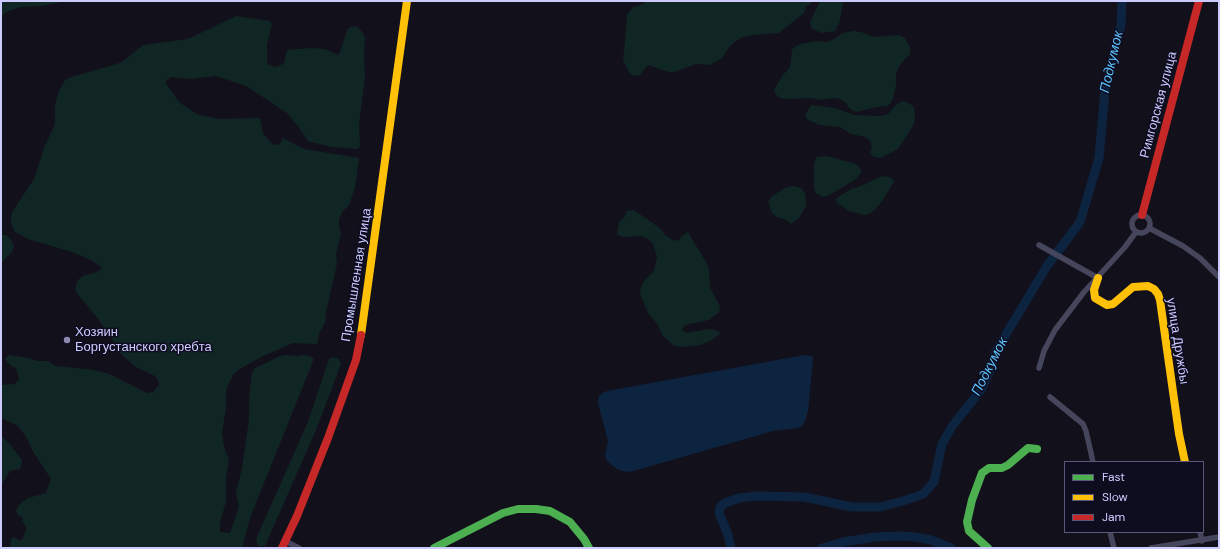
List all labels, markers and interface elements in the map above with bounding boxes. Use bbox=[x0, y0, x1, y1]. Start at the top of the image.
water label: Подкумок bbox=[1097, 29, 1127, 95]
street label: Римгорская улица bbox=[1137, 50, 1181, 160]
street label: Промышленная улица bbox=[339, 207, 375, 343]
street label: улица Дружбы bbox=[1162, 297, 1192, 385]
place label: Хозяин Боргустанского хребта bbox=[75, 325, 212, 356]
marker: Хозяин Боргустанского хребта bbox=[62, 335, 72, 345]
water label: Подкумок bbox=[968, 335, 1012, 399]
legend bbox=[1064, 461, 1204, 533]
text: Fast bbox=[1102, 469, 1125, 485]
text: Slow bbox=[1102, 489, 1128, 505]
text: Jam bbox=[1102, 509, 1125, 525]

